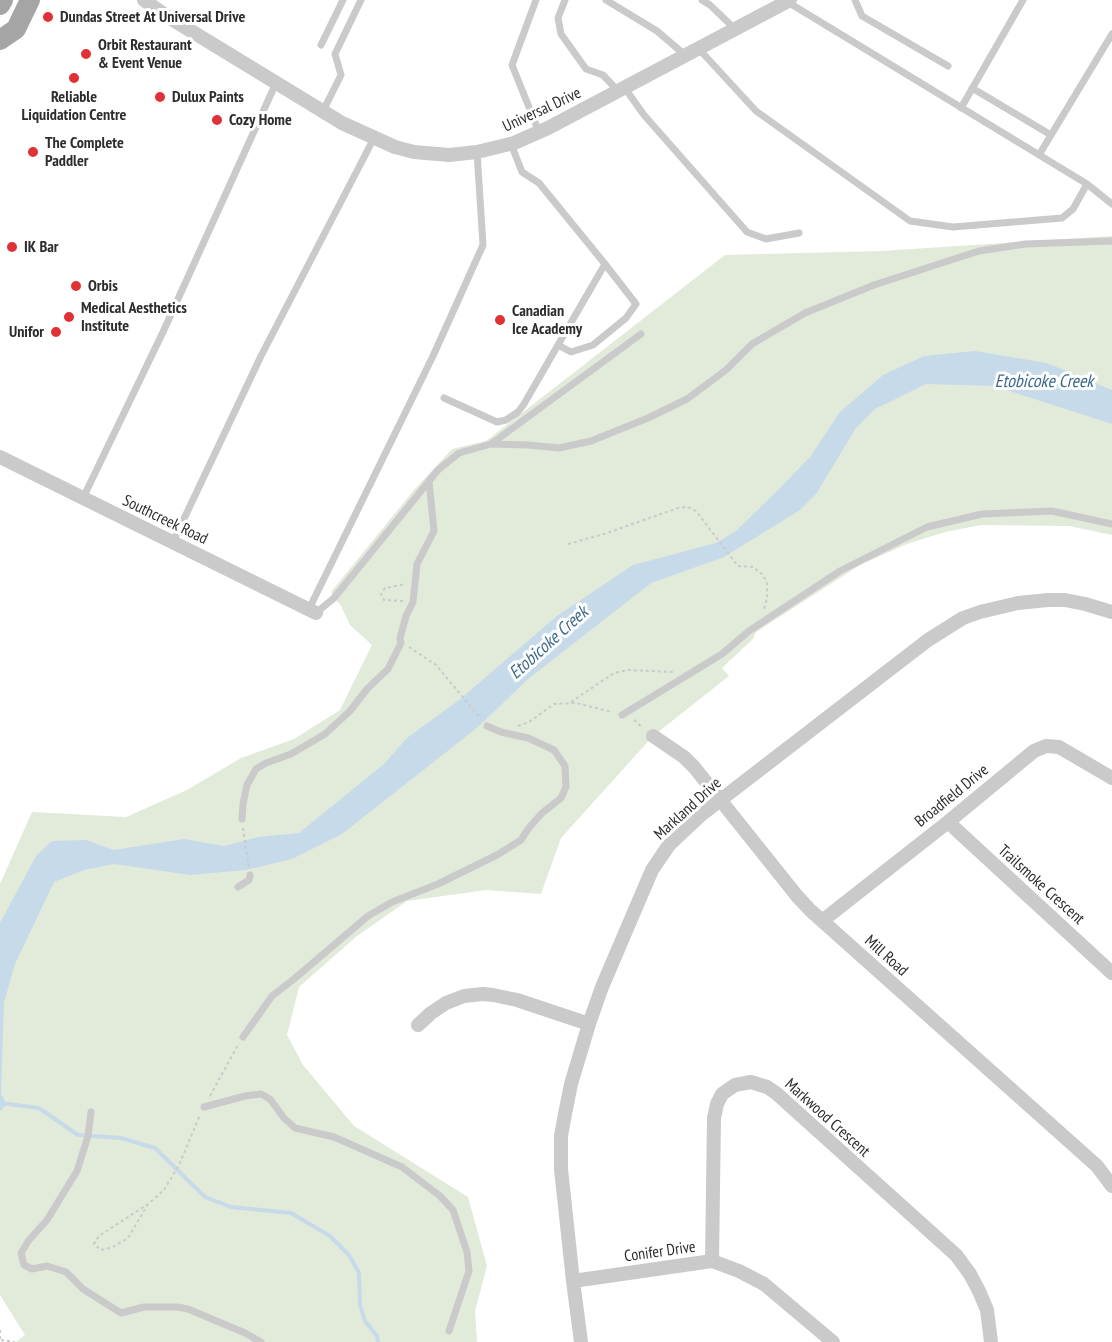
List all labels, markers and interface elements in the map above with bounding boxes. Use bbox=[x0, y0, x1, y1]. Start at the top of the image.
place label: Dundas Street At Universal Drive bbox=[60, 7, 245, 27]
marker: Dundas Street At Universal Drive bbox=[41, 10, 55, 24]
place label: Orbit Restaurant & Event Venue bbox=[98, 35, 192, 73]
marker: Orbit Restaurant & Event Venue bbox=[79, 47, 93, 61]
marker: Reliable Liquidation Centre bbox=[67, 71, 81, 85]
street label: Universal Drive bbox=[500, 84, 584, 136]
place label: Reliable Liquidation Centre bbox=[22, 87, 126, 125]
place label: Dulux Paints bbox=[172, 87, 244, 107]
marker: Dulux Paints bbox=[153, 90, 167, 104]
place label: Cozy Home bbox=[229, 110, 292, 130]
marker: Cozy Home bbox=[210, 113, 224, 127]
place label: The Complete Paddler bbox=[45, 133, 124, 171]
marker: The Complete Paddler bbox=[26, 145, 40, 159]
place label: IK Bar bbox=[24, 237, 59, 257]
marker: IK Bar bbox=[5, 240, 19, 254]
place label: Orbis bbox=[88, 276, 118, 296]
marker: Orbis bbox=[69, 279, 83, 293]
place label: Medical Aesthetics Institute bbox=[81, 298, 187, 336]
place label: Canadian Ice Academy bbox=[512, 301, 582, 339]
marker: Medical Aesthetics Institute bbox=[62, 310, 76, 324]
marker: Canadian Ice Academy bbox=[493, 313, 507, 327]
place label: Unifor bbox=[9, 322, 44, 342]
marker: Unifor bbox=[49, 325, 63, 339]
water label: Etobicoke Creek bbox=[995, 371, 1093, 393]
street label: Southcreek Road bbox=[119, 491, 211, 549]
water label: Etobicoke Creek bbox=[505, 602, 593, 684]
street label: Broadfield Drive bbox=[911, 761, 993, 831]
street label: Markland Drive bbox=[650, 774, 726, 844]
street label: Trailsmoke Crescent bbox=[994, 841, 1088, 929]
street label: Mill Road bbox=[860, 932, 912, 980]
street label: Markwood Crescent bbox=[781, 1075, 873, 1161]
street label: Conifer Drive bbox=[623, 1238, 697, 1266]

